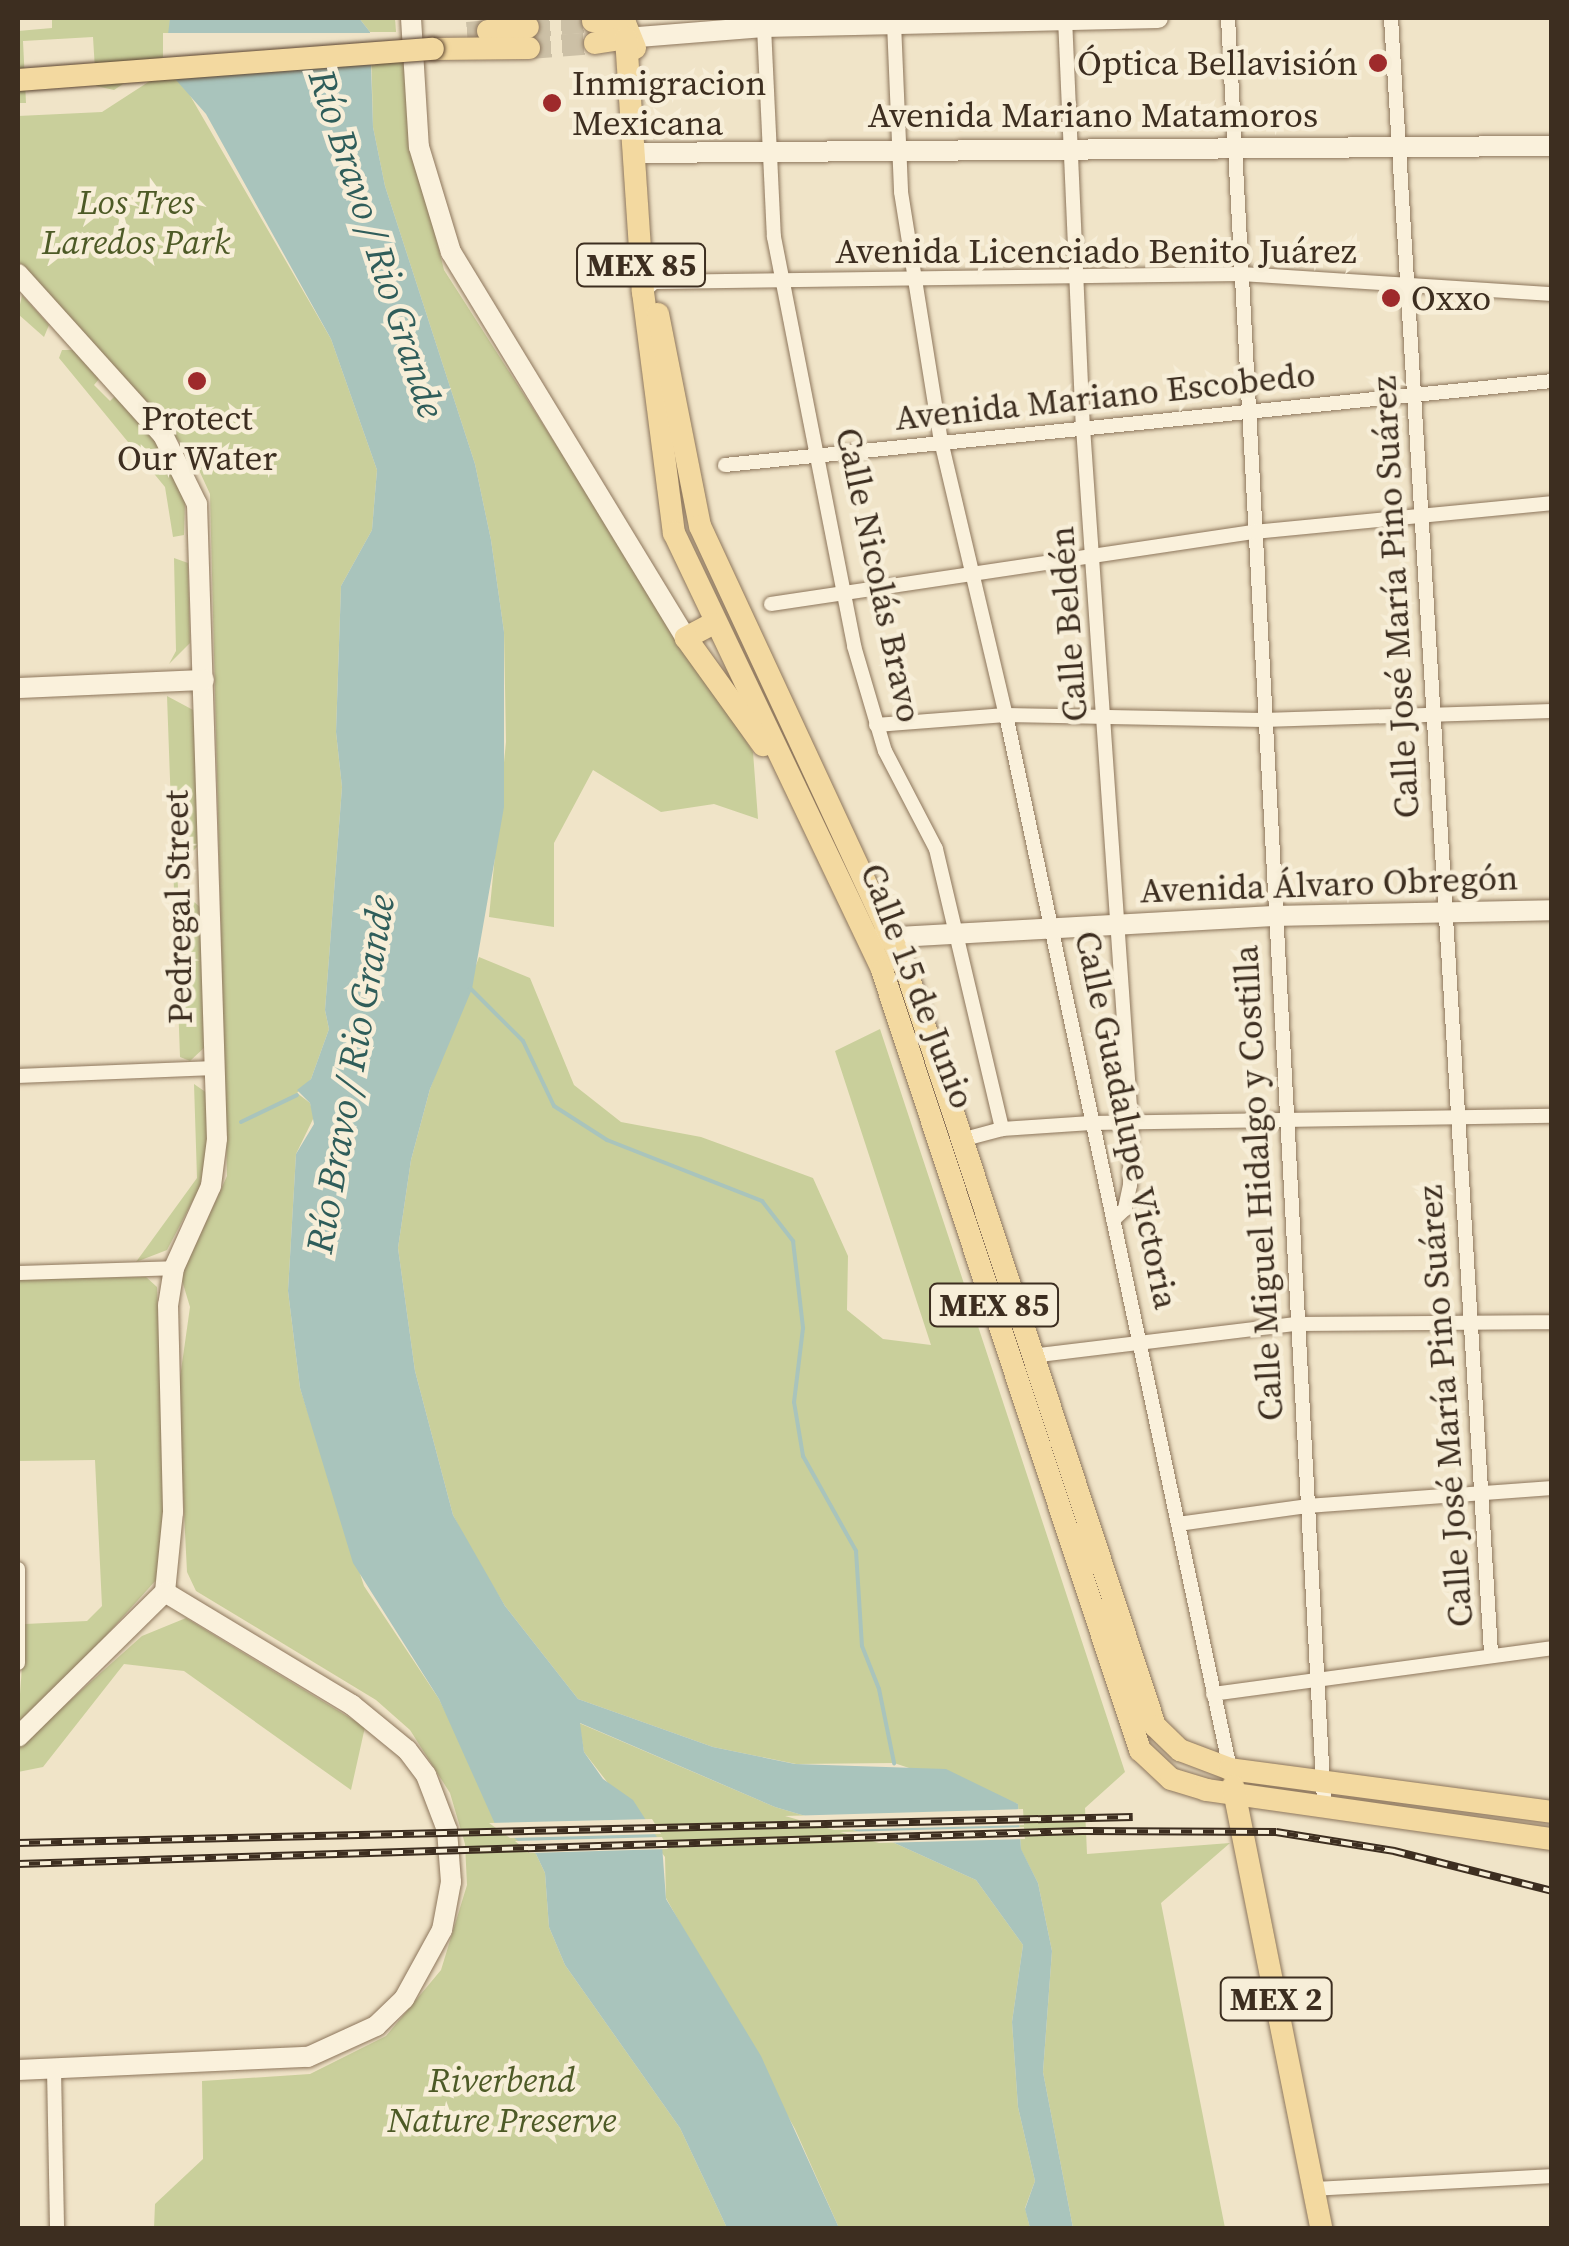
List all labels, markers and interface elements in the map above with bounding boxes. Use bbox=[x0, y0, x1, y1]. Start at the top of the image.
place label: Óptica Bellavisión bbox=[1077, 42, 1358, 84]
marker: Óptica Bellavisión bbox=[1367, 52, 1389, 74]
place label: Inmigracion Mexicana bbox=[572, 62, 766, 144]
water label: Río Bravo / Rio Grande bbox=[298, 64, 454, 424]
marker: Inmigracion Mexicana bbox=[541, 92, 563, 114]
street label: Avenida Mariano Matamoros bbox=[868, 94, 1318, 136]
park label: Los Tres Laredos Park bbox=[42, 181, 230, 263]
street label: Avenida Licenciado Benito Juárez bbox=[835, 230, 1357, 272]
road number: MEX 85 bbox=[576, 238, 706, 292]
place label: Oxxo bbox=[1411, 277, 1491, 319]
marker: Oxxo bbox=[1380, 287, 1402, 309]
street label: Avenida Mariano Escobedo bbox=[893, 353, 1317, 439]
marker: Protect Our Water bbox=[186, 370, 208, 392]
street label: Calle José María Pino Suárez bbox=[1362, 375, 1428, 819]
place label: Protect Our Water bbox=[116, 397, 278, 479]
street label: Calle Nicolás Bravo bbox=[827, 424, 931, 726]
street label: Calle Beldén bbox=[1040, 525, 1096, 723]
street label: Pedregal Street bbox=[155, 790, 201, 1024]
street label: Avenida Álvaro Obregón bbox=[1139, 856, 1519, 912]
street label: Calle 15 de Junio bbox=[852, 858, 984, 1114]
water label: Río Bravo / Rio Grande bbox=[297, 891, 405, 1257]
street label: Calle Guadalupe Victoria bbox=[1066, 927, 1188, 1313]
street label: Calle Miguel Hidalgo y Costilla bbox=[1225, 944, 1291, 1422]
street label: Calle José María Pino Suárez bbox=[1409, 1184, 1481, 1628]
road number: MEX 85 bbox=[929, 1278, 1059, 1332]
road number: MEX 2 bbox=[1218, 1972, 1334, 2026]
park label: Riverbend Nature Preserve bbox=[387, 2059, 617, 2141]

